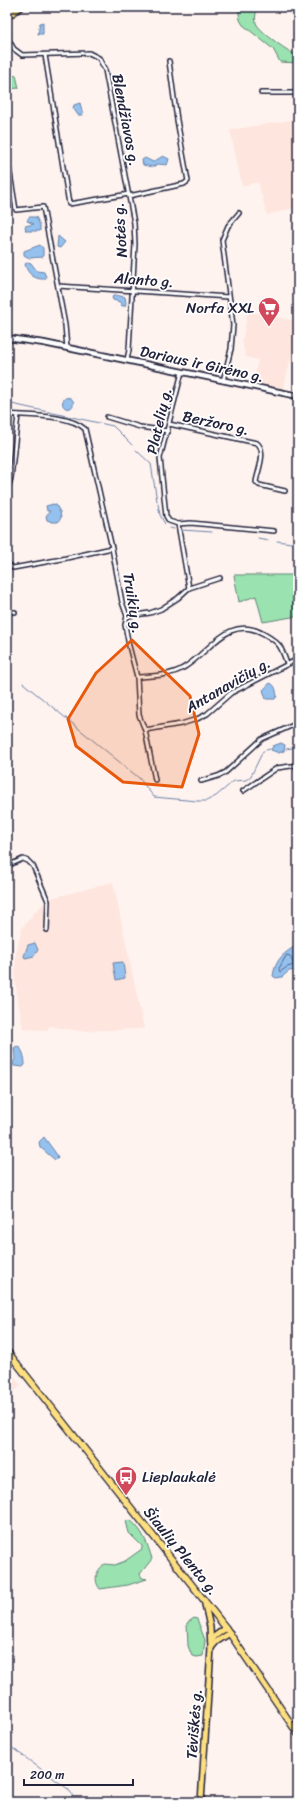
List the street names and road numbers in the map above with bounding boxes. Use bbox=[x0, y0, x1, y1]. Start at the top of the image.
street label: Blendžiavos g. bbox=[104, 72, 148, 168]
street label: Notės g. bbox=[105, 202, 135, 258]
street label: Alanto g. bbox=[112, 265, 175, 295]
street label: Dariaus ir Girėno g. bbox=[137, 338, 267, 390]
street label: Platelių g. bbox=[139, 385, 179, 457]
street label: Beržoro g. bbox=[180, 403, 252, 443]
street label: Truikių g. bbox=[115, 571, 151, 635]
street label: Antanavičių g. bbox=[180, 650, 275, 720]
street label: Šiaulių Plento g. bbox=[137, 1501, 225, 1601]
street label: Tėviškės g. bbox=[179, 1688, 209, 1760]

